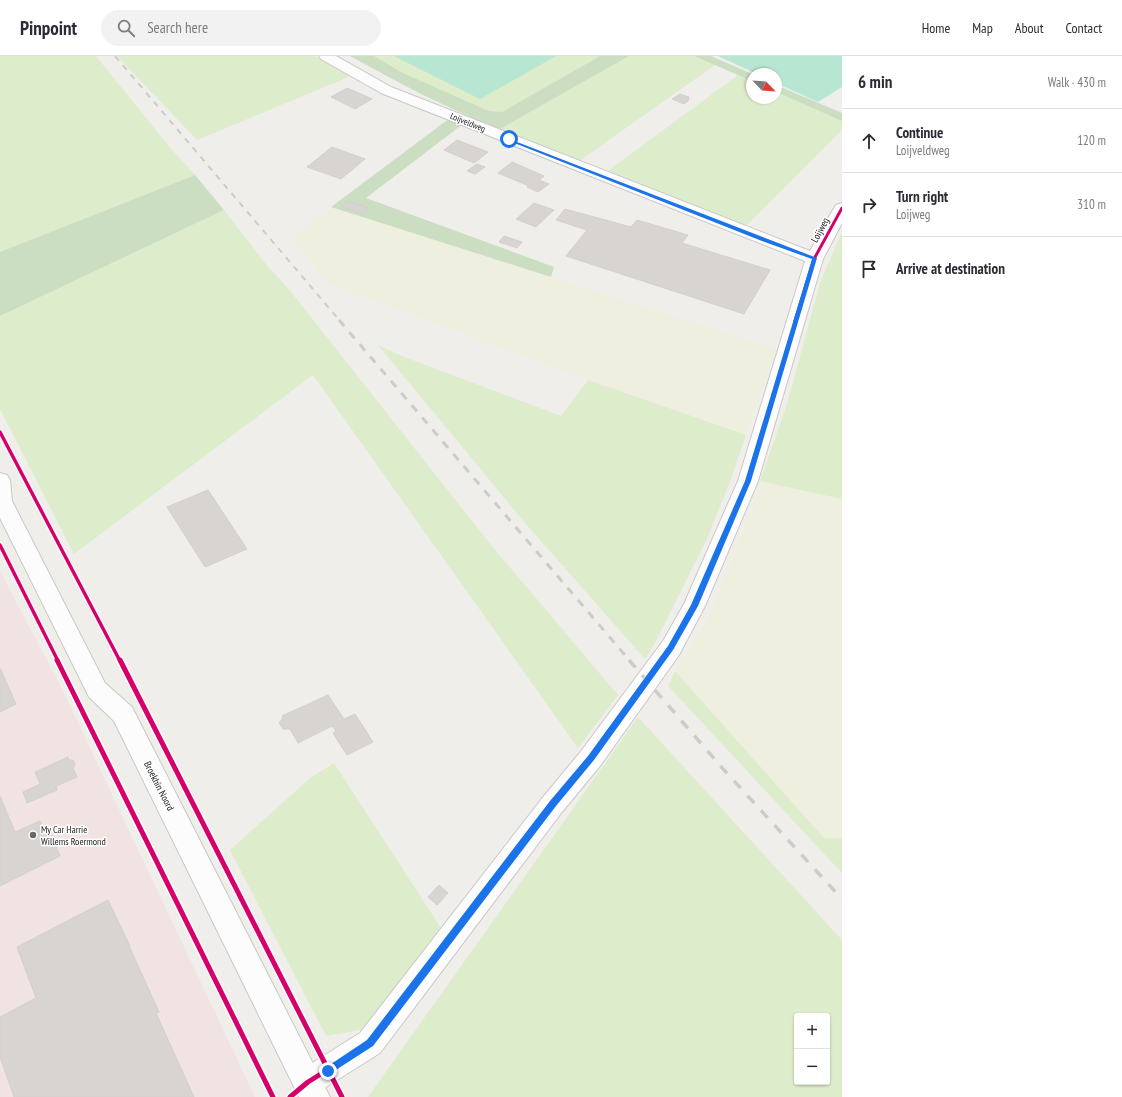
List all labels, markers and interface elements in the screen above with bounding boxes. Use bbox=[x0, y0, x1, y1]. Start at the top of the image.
search box bbox=[101, 10, 381, 46]
text: Pinpoint bbox=[20, 16, 77, 40]
icon: search bbox=[115, 17, 137, 39]
text: Search here bbox=[147, 18, 208, 37]
text: Home bbox=[922, 19, 950, 37]
text: Map bbox=[972, 19, 993, 37]
text: About bbox=[1015, 19, 1044, 37]
text: Contact bbox=[1066, 19, 1102, 37]
north arrow bbox=[746, 68, 782, 104]
text: 6 min bbox=[858, 71, 892, 93]
text: Walk · 430 m bbox=[1048, 74, 1106, 91]
street label: Loijveldweg bbox=[448, 110, 487, 135]
text: Continue bbox=[896, 123, 943, 142]
route start bbox=[500, 130, 518, 148]
icon: ahead bbox=[858, 130, 880, 152]
text: 120 m bbox=[1077, 132, 1106, 149]
text: Loijveldweg bbox=[896, 142, 950, 159]
text: Turn right bbox=[896, 187, 948, 206]
icon: right bbox=[858, 194, 880, 216]
text: 310 m bbox=[1077, 196, 1106, 213]
text: Loijweg bbox=[896, 206, 931, 223]
street label: Loijweg bbox=[808, 215, 832, 245]
icon: arrive bbox=[858, 258, 880, 280]
text: Arrive at destination bbox=[896, 259, 1005, 278]
street label: Broekhin Noord bbox=[141, 759, 177, 813]
place label: My Car Harrie Willems Roermond bbox=[41, 823, 106, 848]
marker: My Car Harrie Willems Roermond bbox=[28, 830, 38, 840]
map controls bbox=[794, 1013, 830, 1085]
button: + bbox=[794, 1013, 830, 1049]
button: − bbox=[794, 1049, 830, 1085]
route end bbox=[319, 1062, 337, 1080]

